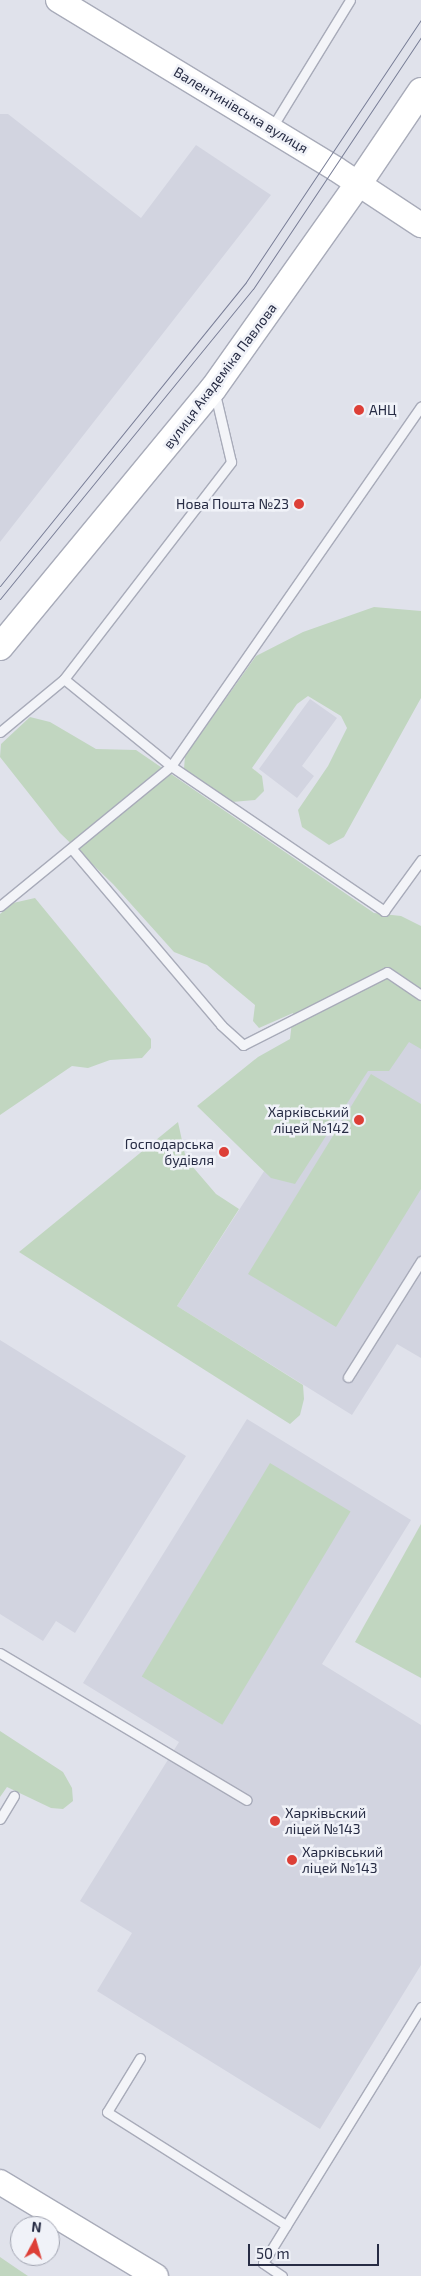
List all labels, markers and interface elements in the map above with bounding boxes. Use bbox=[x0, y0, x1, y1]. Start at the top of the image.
street label: Валентинівська вулиця bbox=[171, 63, 311, 157]
street label: вулиця Академіка Павлова bbox=[160, 300, 280, 452]
place label: АНЦ bbox=[369, 402, 397, 418]
marker: АНЦ bbox=[353, 404, 365, 416]
place label: Нова Пошта №23 bbox=[176, 496, 289, 512]
marker: Нова Пошта №23 bbox=[293, 498, 305, 510]
place label: Харківський ліцей №142 bbox=[268, 1104, 349, 1136]
marker: Харківський ліцей №142 bbox=[353, 1114, 365, 1126]
place label: Господарська будівля bbox=[125, 1136, 214, 1168]
marker: Господарська будівля bbox=[218, 1146, 230, 1158]
place label: Харківьский ліцей №143 bbox=[285, 1805, 366, 1838]
marker: Харківьский ліцей №143 bbox=[269, 1815, 281, 1827]
place label: Харківський ліцей №143 bbox=[302, 1844, 383, 1876]
marker: Харківський ліцей №143 bbox=[286, 1854, 298, 1866]
north arrow bbox=[10, 2216, 60, 2266]
text: N bbox=[31, 2218, 42, 2236]
scale bar bbox=[251, 2234, 382, 2266]
text: 50 m bbox=[256, 2244, 290, 2262]

